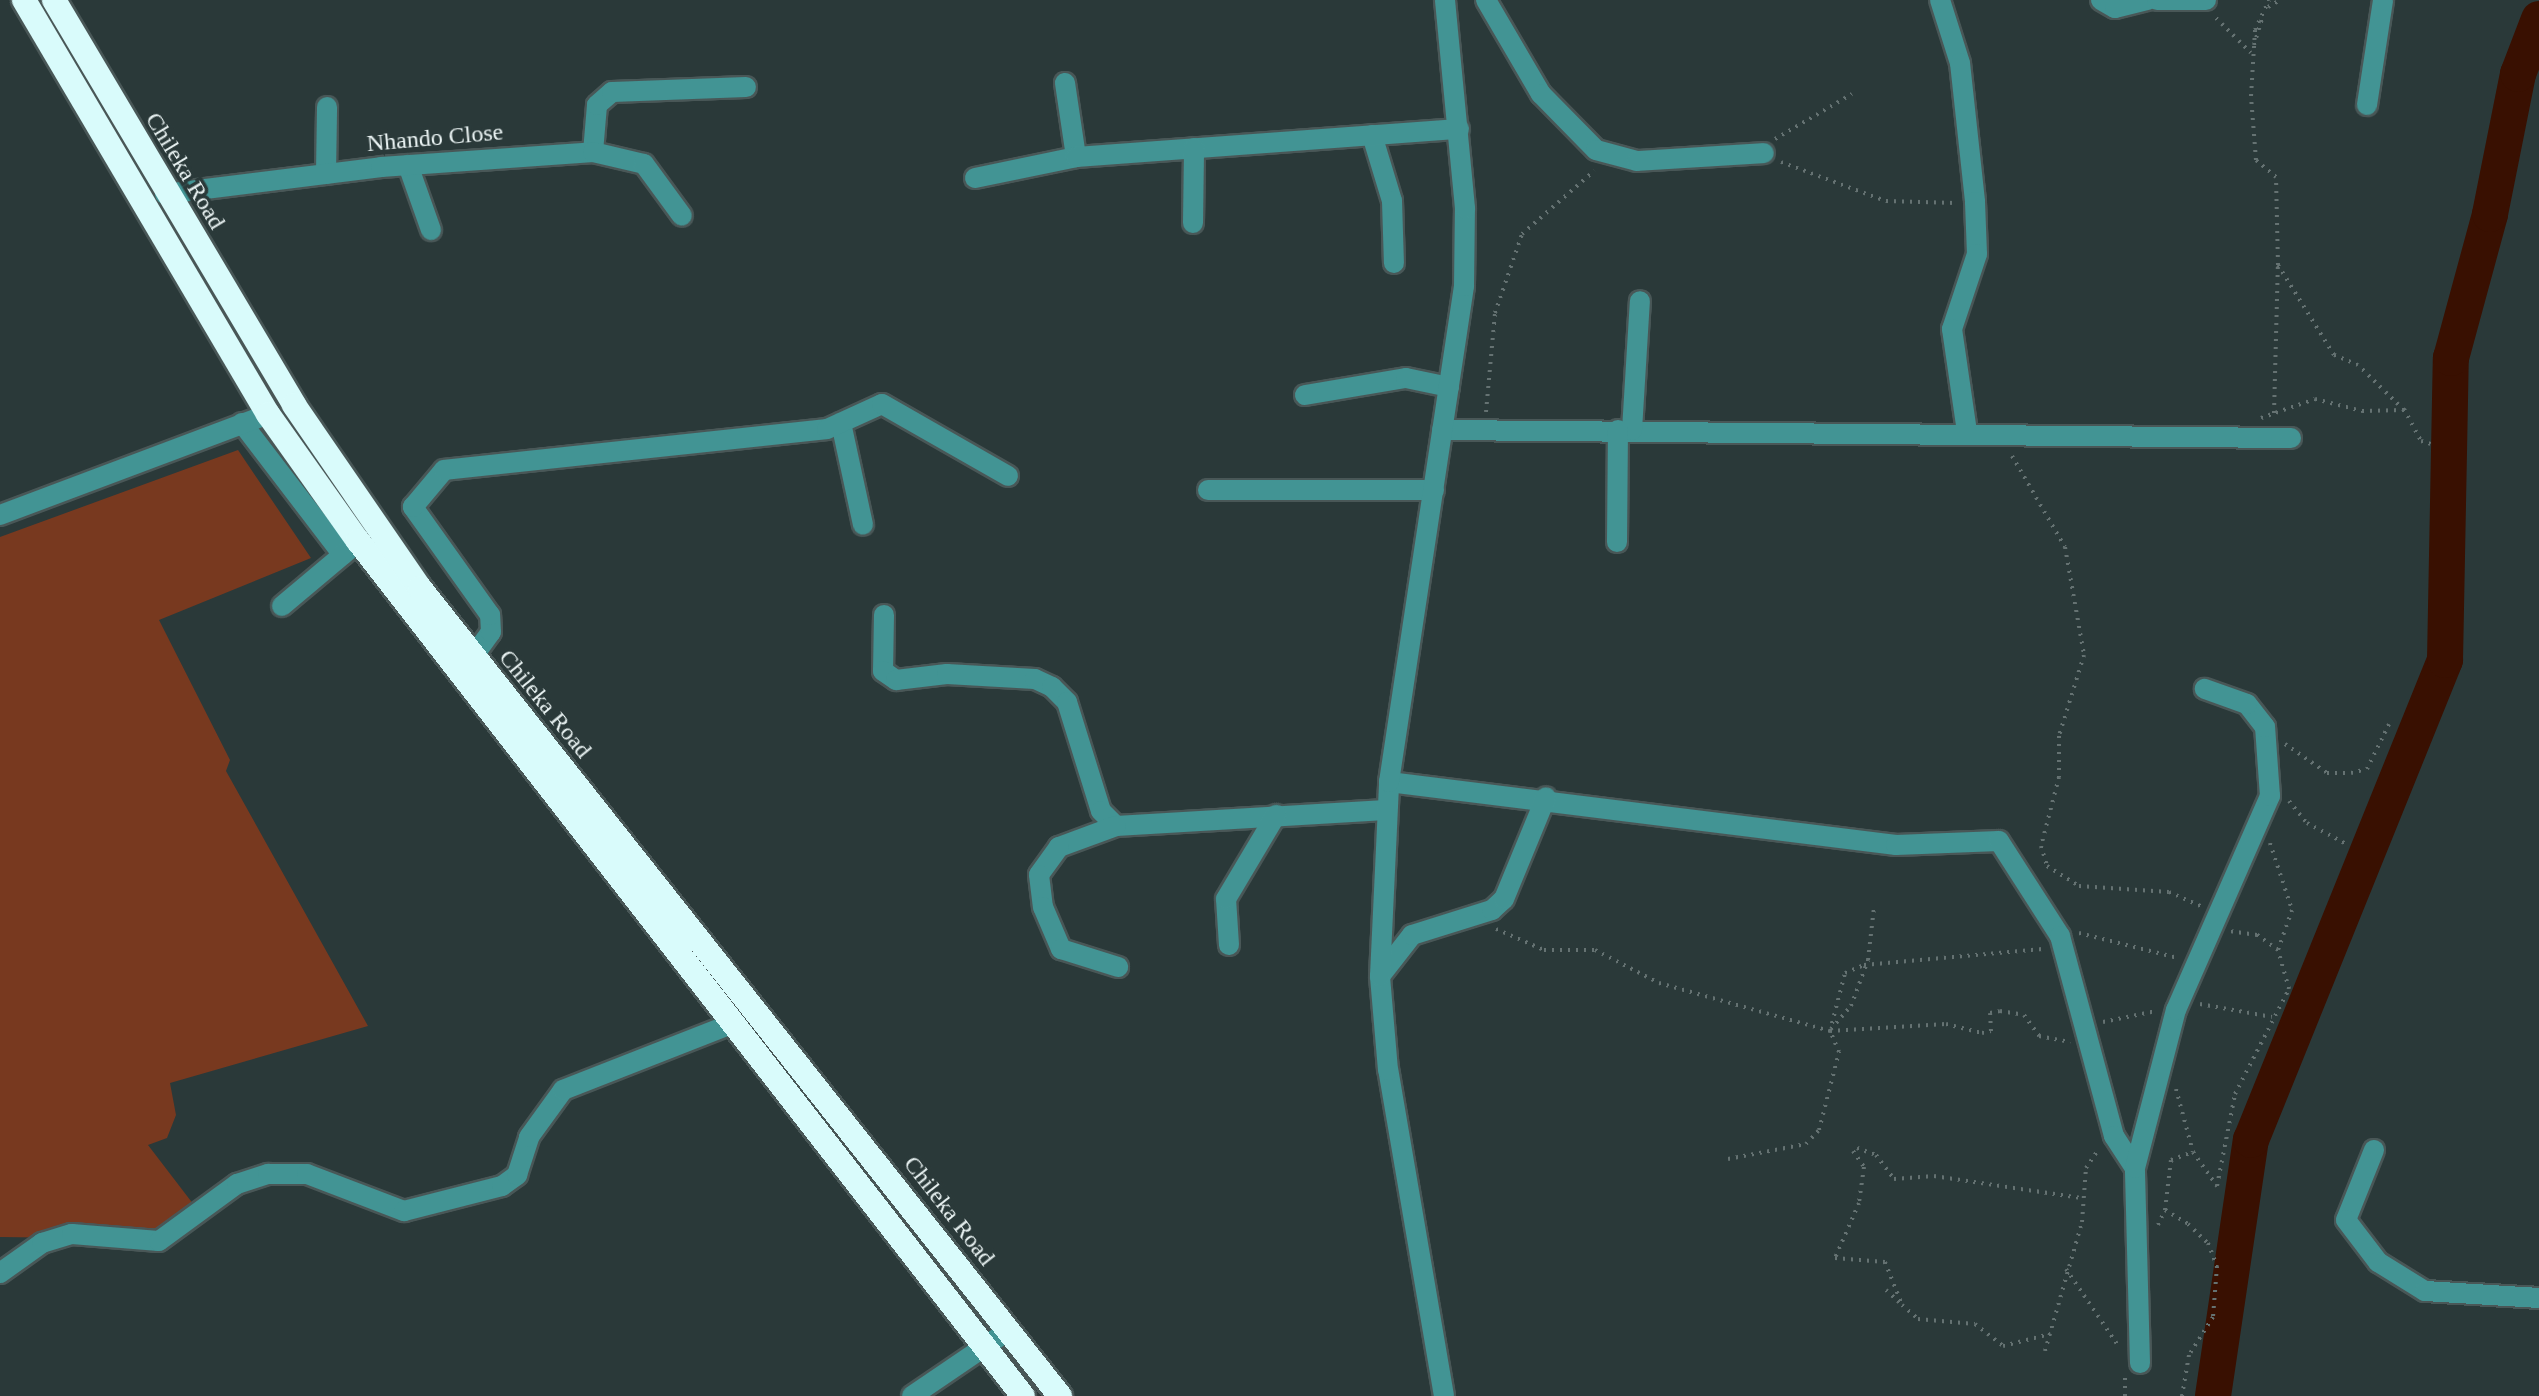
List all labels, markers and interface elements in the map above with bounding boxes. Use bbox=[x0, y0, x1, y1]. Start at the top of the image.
street label: Chileka Road bbox=[139, 107, 231, 235]
street label: Nhando Close bbox=[366, 118, 504, 158]
street label: Chileka Road bbox=[492, 644, 598, 764]
street label: Chileka Road bbox=[897, 1150, 1001, 1272]

